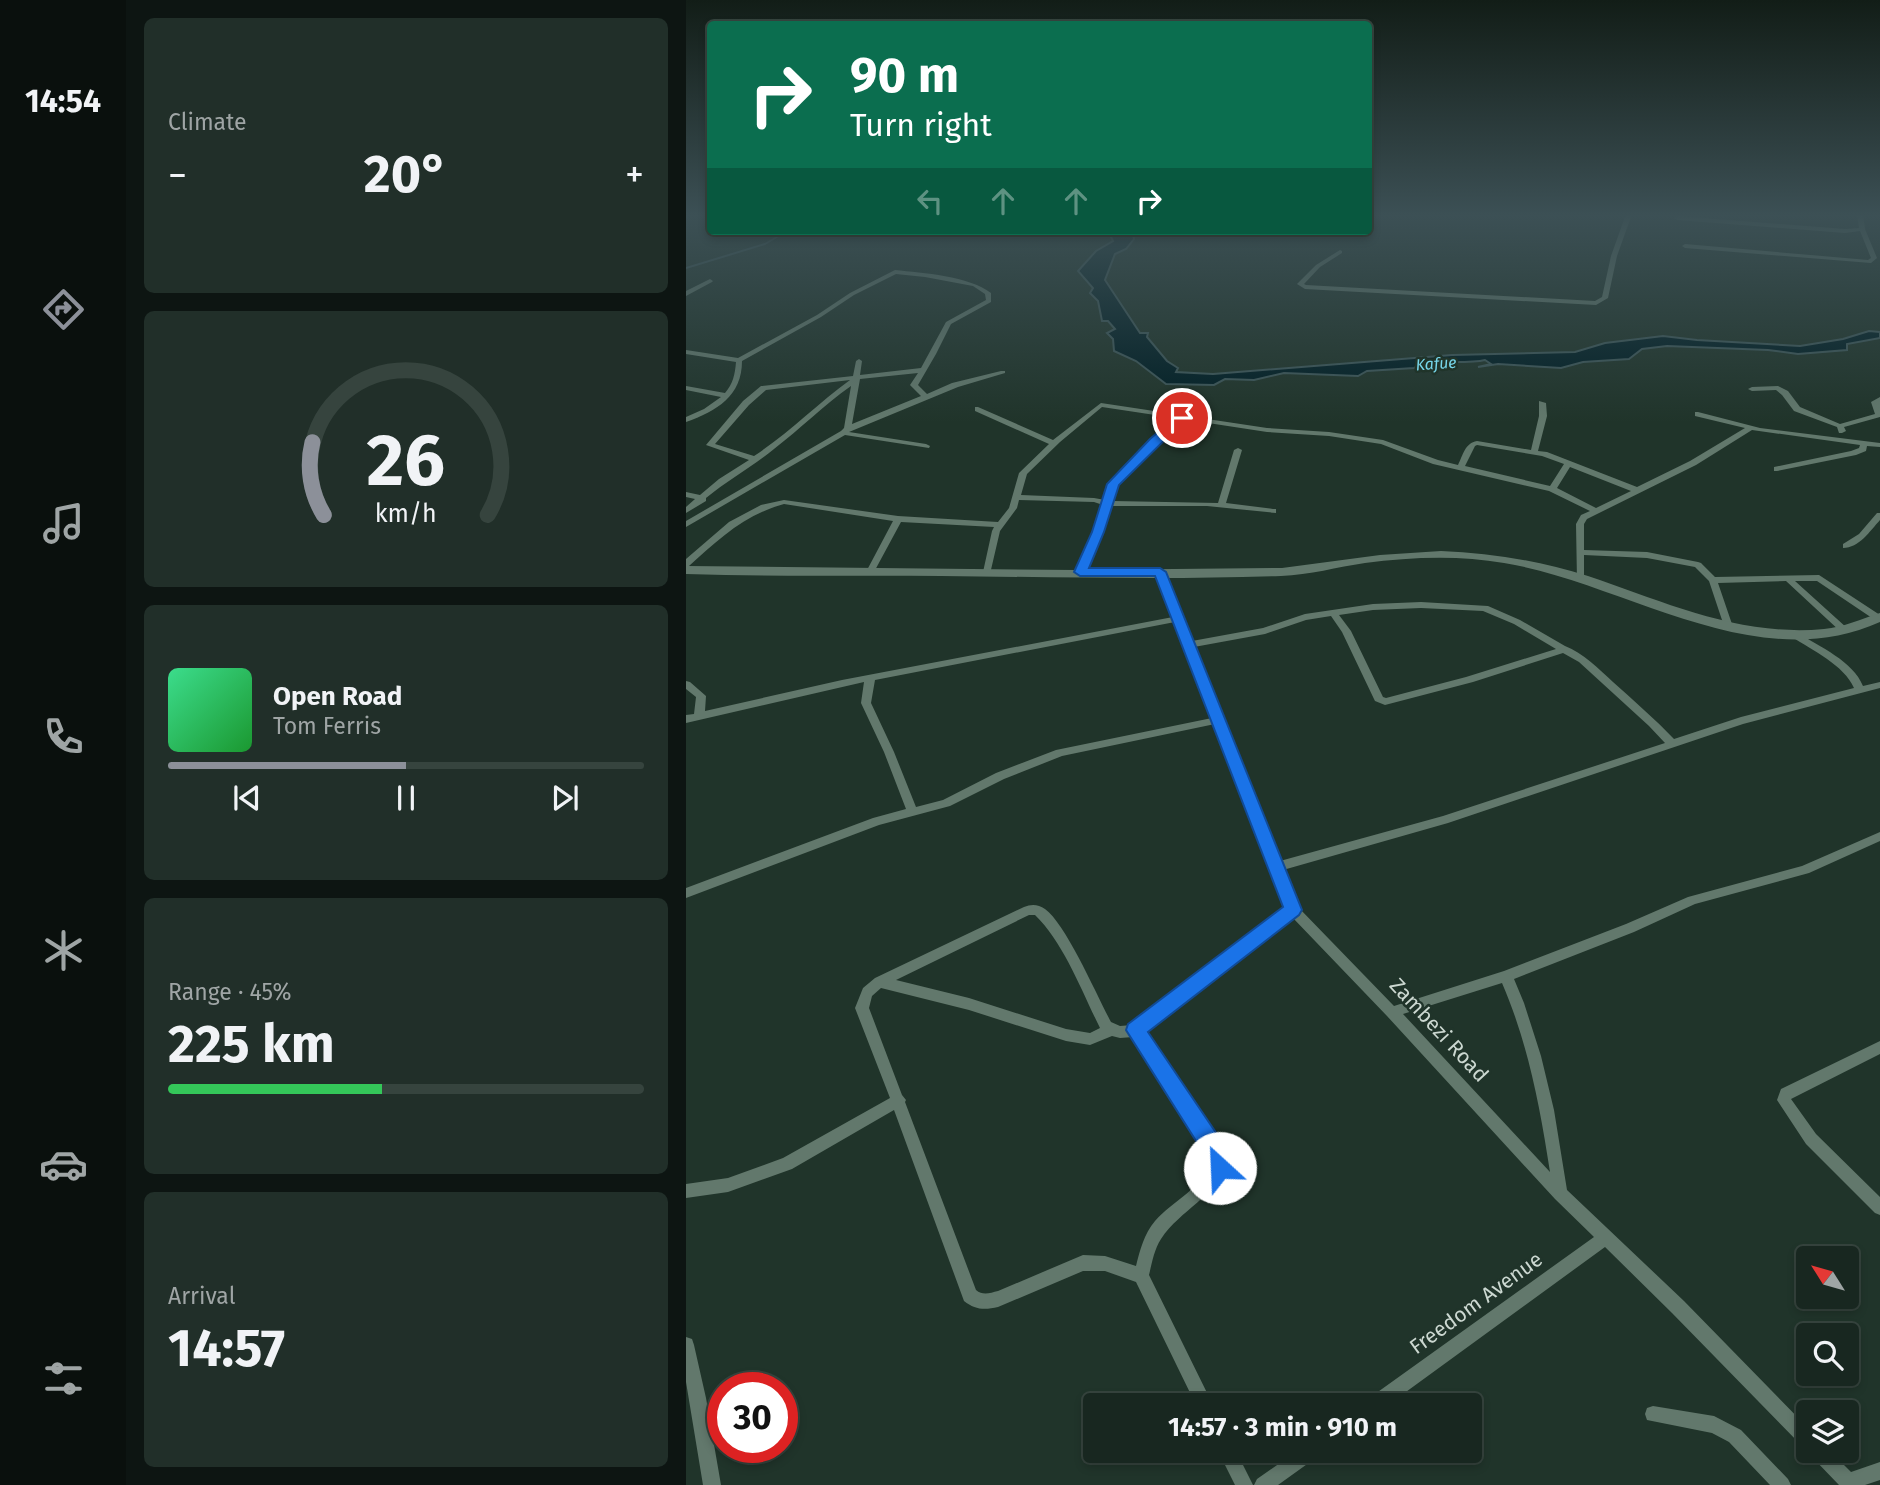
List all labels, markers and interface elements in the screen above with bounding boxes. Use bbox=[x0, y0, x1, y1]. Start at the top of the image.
text: 90 m bbox=[850, 46, 959, 105]
icon: right bbox=[735, 49, 826, 140]
text: 14:54 bbox=[25, 82, 101, 120]
text: Turn right bbox=[850, 106, 992, 144]
text: Climate bbox=[168, 108, 247, 136]
text: 20° bbox=[364, 143, 448, 206]
text: − bbox=[168, 152, 187, 198]
text: + bbox=[625, 152, 644, 198]
icon: left bbox=[911, 182, 949, 220]
icon: ahead bbox=[984, 182, 1022, 220]
icon: ahead bbox=[1057, 182, 1095, 220]
icon: right bbox=[1130, 182, 1168, 220]
icon: directions bbox=[39, 285, 88, 334]
water label: Kafue bbox=[1415, 353, 1457, 374]
pin bbox=[1152, 388, 1212, 448]
icon: arrive bbox=[1163, 399, 1201, 437]
text: 26 bbox=[367, 418, 445, 505]
icon: music bbox=[39, 499, 88, 548]
text: km/h bbox=[375, 499, 437, 529]
text: Open Road bbox=[273, 681, 402, 712]
icon: phone bbox=[39, 712, 88, 761]
text: Tom Ferris bbox=[273, 712, 381, 740]
icon: previous bbox=[228, 779, 266, 817]
icon: pause bbox=[387, 779, 425, 817]
icon: next bbox=[546, 779, 584, 817]
icon: climate bbox=[39, 926, 88, 975]
street label: Zambezi Road bbox=[1384, 973, 1494, 1087]
text: Range · 45% bbox=[168, 978, 292, 1006]
text: 225 km bbox=[168, 1013, 335, 1076]
position arrow bbox=[1183, 1131, 1257, 1205]
icon: car bbox=[39, 1140, 88, 1189]
street label: Freedom Avenue bbox=[1404, 1246, 1548, 1360]
north arrow bbox=[1796, 1246, 1858, 1309]
map controls bbox=[1796, 1246, 1859, 1463]
text: Arrival bbox=[168, 1282, 235, 1310]
text: 14:57 bbox=[168, 1317, 285, 1380]
button: search bbox=[1796, 1323, 1859, 1386]
icon: filters bbox=[39, 1354, 88, 1403]
speed limit sign: 30 bbox=[707, 1372, 798, 1463]
button: layers bbox=[1796, 1400, 1859, 1463]
text: 14:57 · 3 min · 910 m bbox=[1168, 1412, 1397, 1443]

